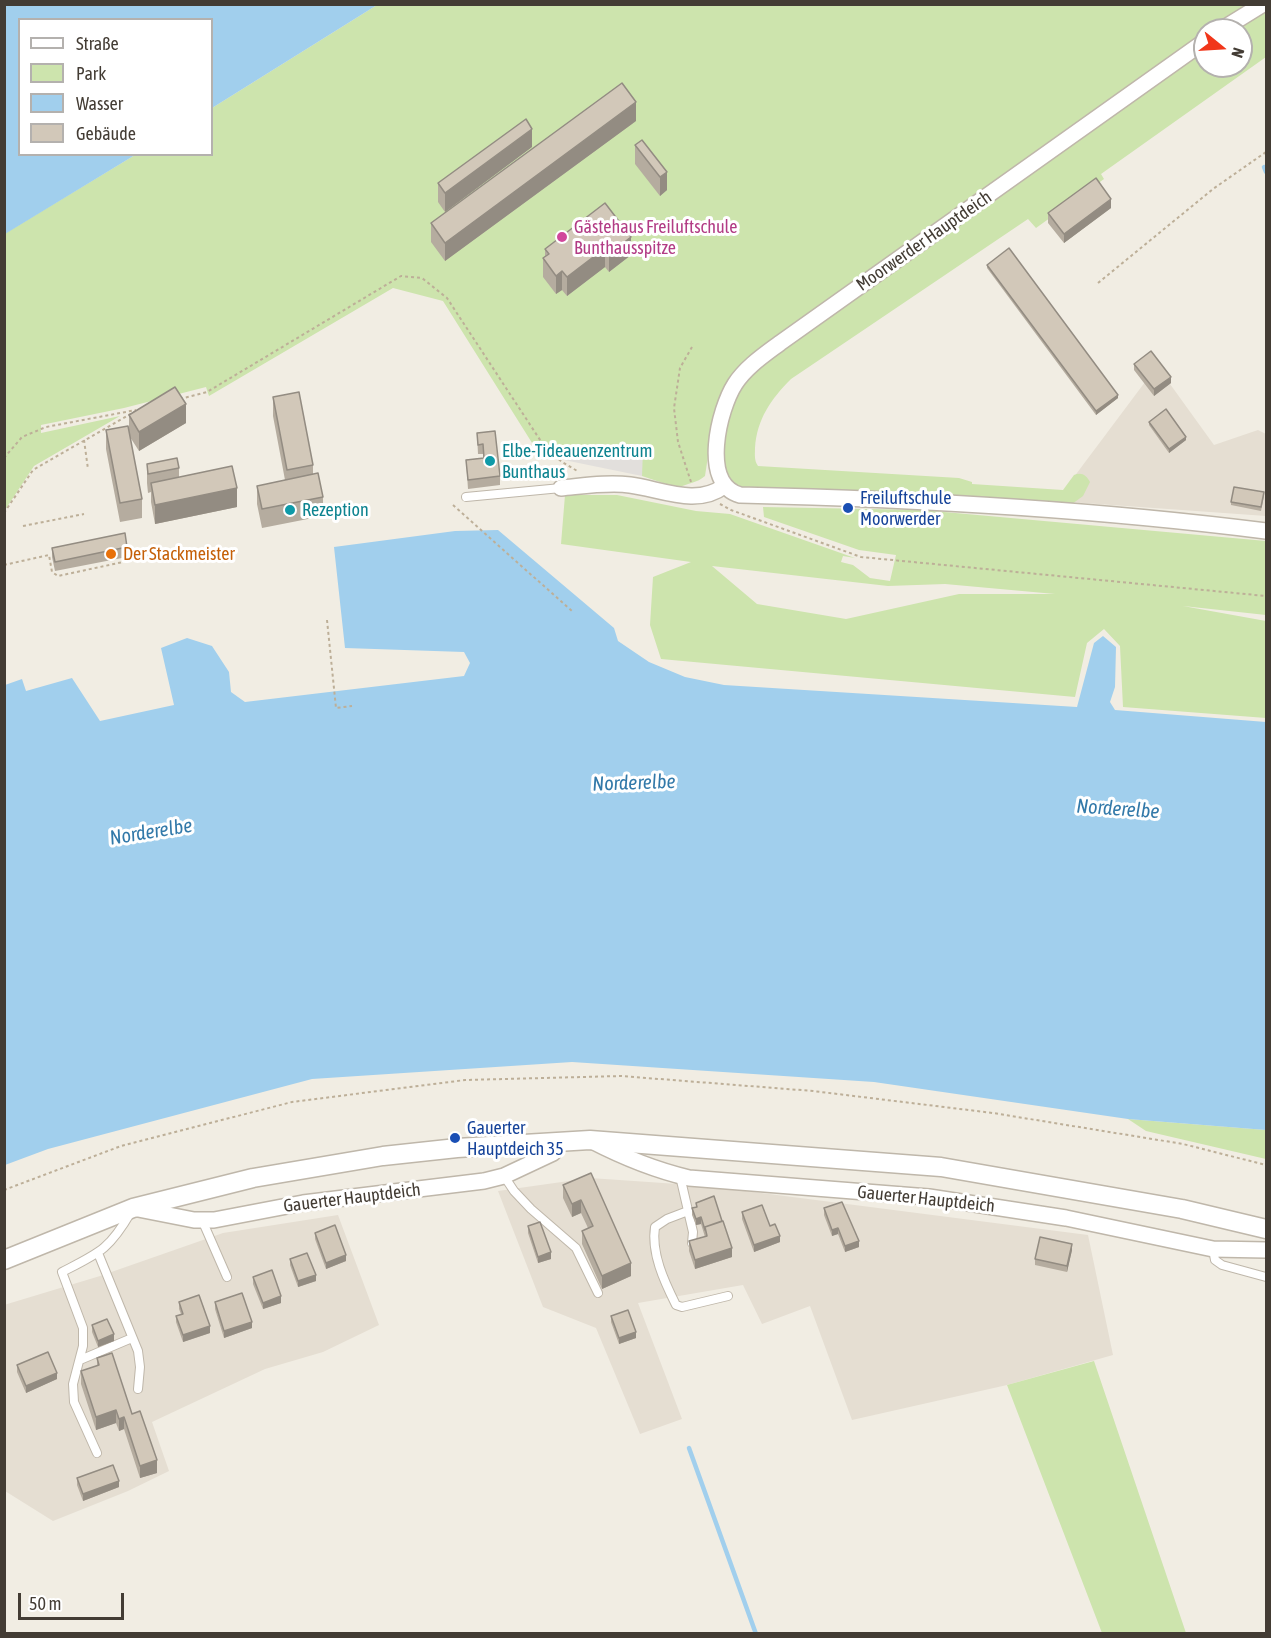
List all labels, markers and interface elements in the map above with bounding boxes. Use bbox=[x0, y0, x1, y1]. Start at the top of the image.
legend bbox=[18, 18, 213, 156]
north arrow bbox=[1193, 18, 1253, 78]
text: Straße bbox=[76, 33, 119, 54]
text: N bbox=[1228, 46, 1248, 60]
text: Park bbox=[76, 63, 106, 84]
text: Wasser bbox=[76, 93, 123, 114]
text: Gebäude bbox=[76, 123, 136, 144]
street label: Moorwerder Hauptdeich bbox=[852, 186, 996, 296]
place label: Gästehaus Freiluftschule Bunthausspitze bbox=[574, 216, 737, 258]
marker: Gästehaus Freiluftschule Bunthausspitze bbox=[555, 230, 569, 244]
place label: Elbe-Tideauenzentrum Bunthaus bbox=[502, 440, 652, 482]
marker: Elbe-Tideauenzentrum Bunthaus bbox=[483, 454, 497, 468]
place label: Freiluftschule Moorwerder bbox=[860, 487, 951, 530]
place label: Rezeption bbox=[302, 499, 369, 521]
marker: Freiluftschule Moorwerder bbox=[841, 501, 855, 515]
marker: Rezeption bbox=[283, 503, 297, 517]
place label: Der Stackmeister bbox=[123, 543, 235, 565]
marker: Der Stackmeister bbox=[104, 547, 118, 561]
water label: Norderelbe bbox=[592, 770, 676, 796]
water label: Norderelbe bbox=[1076, 794, 1160, 824]
water label: Norderelbe bbox=[108, 814, 194, 850]
place label: Gauerter Hauptdeich 35 bbox=[467, 1117, 564, 1160]
marker: Gauerter Hauptdeich 35 bbox=[448, 1131, 462, 1145]
street label: Gauerter Hauptdeich bbox=[282, 1179, 422, 1217]
street label: Gauerter Hauptdeich bbox=[856, 1181, 996, 1217]
scale bar bbox=[21, 1581, 128, 1619]
text: 50 m bbox=[29, 1593, 61, 1614]

